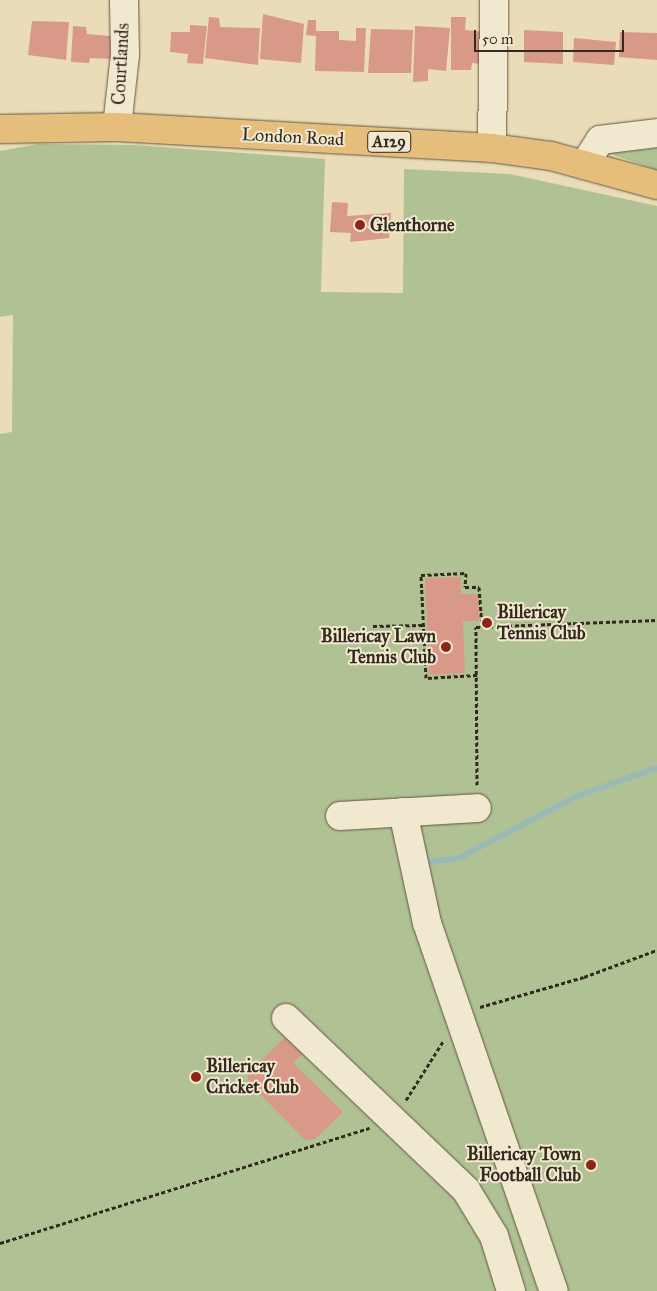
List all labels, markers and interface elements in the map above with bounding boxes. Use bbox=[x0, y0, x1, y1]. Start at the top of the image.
scale bar bbox=[477, 20, 627, 52]
street label: Courtlands bbox=[108, 22, 134, 106]
text: 50 m bbox=[482, 30, 514, 48]
street label: London Road bbox=[241, 124, 345, 150]
road number: A129 bbox=[366, 128, 412, 156]
place label: Glenthorne bbox=[370, 214, 455, 236]
marker: Glenthorne bbox=[354, 219, 366, 231]
place label: Billericay Tennis Club bbox=[497, 602, 586, 644]
marker: Billericay Tennis Club bbox=[481, 617, 493, 629]
place label: Billericay Lawn Tennis Club bbox=[321, 626, 436, 669]
marker: Billericay Lawn Tennis Club bbox=[440, 641, 452, 653]
place label: Billericay Cricket Club bbox=[206, 1056, 299, 1098]
marker: Billericay Cricket Club bbox=[190, 1071, 202, 1083]
place label: Billericay Town Football Club bbox=[467, 1144, 581, 1186]
marker: Billericay Town Football Club bbox=[585, 1159, 597, 1171]

